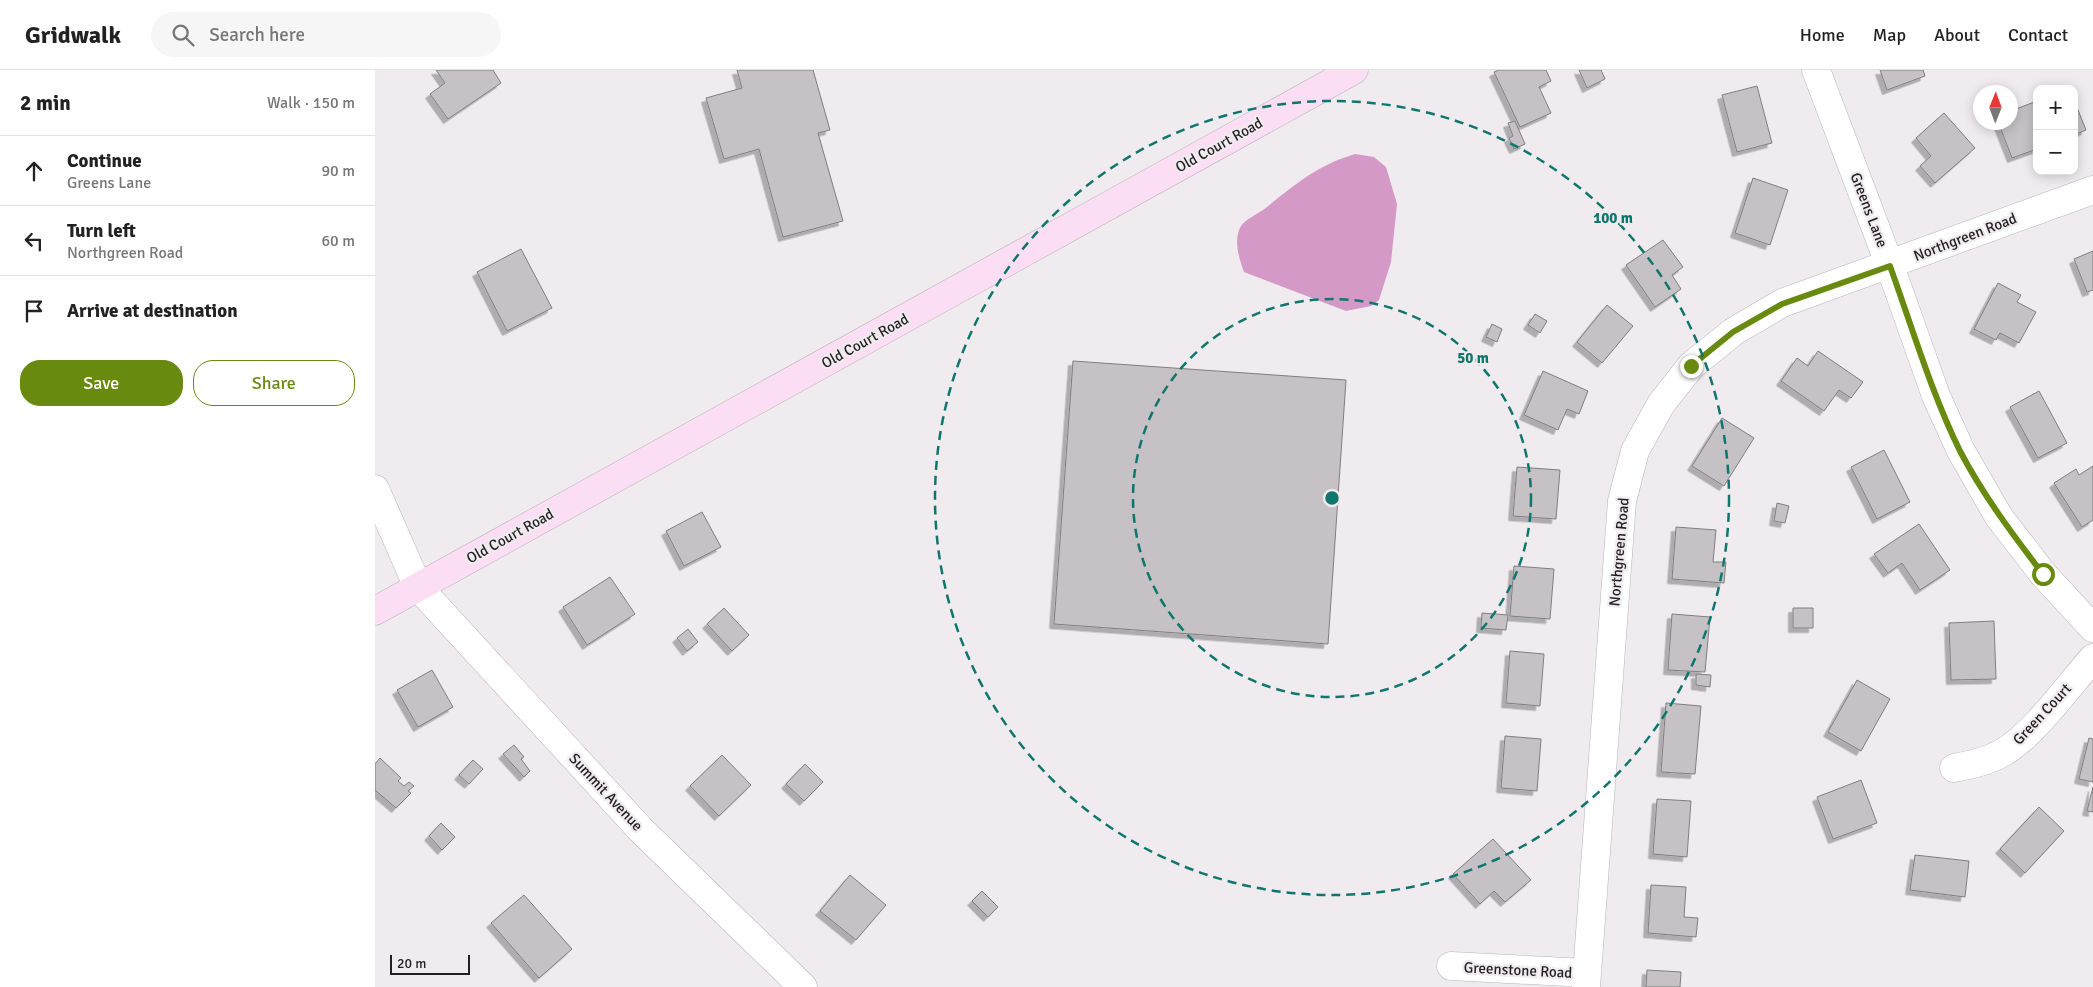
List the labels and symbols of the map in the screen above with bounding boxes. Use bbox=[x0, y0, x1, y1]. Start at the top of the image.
north arrow bbox=[1973, 85, 2018, 130]
street label: Old Court Road bbox=[1172, 114, 1266, 176]
street label: Greens Lane bbox=[1846, 170, 1892, 250]
text: 100 m bbox=[1593, 209, 1633, 227]
street label: Northgreen Road bbox=[1911, 209, 2019, 265]
street label: Old Court Road bbox=[818, 310, 912, 372]
text: 50 m bbox=[1457, 349, 1489, 367]
route end bbox=[1680, 355, 1703, 378]
centre of rings bbox=[1323, 489, 1341, 507]
street label: Northgreen Road bbox=[1605, 497, 1633, 607]
street label: Old Court Road bbox=[463, 505, 557, 567]
route start bbox=[2032, 563, 2055, 586]
street label: Green Court bbox=[2009, 680, 2075, 748]
street label: Summit Avenue bbox=[565, 749, 647, 835]
scale bar bbox=[390, 952, 470, 975]
street label: Greenstone Road bbox=[1463, 958, 1573, 982]

